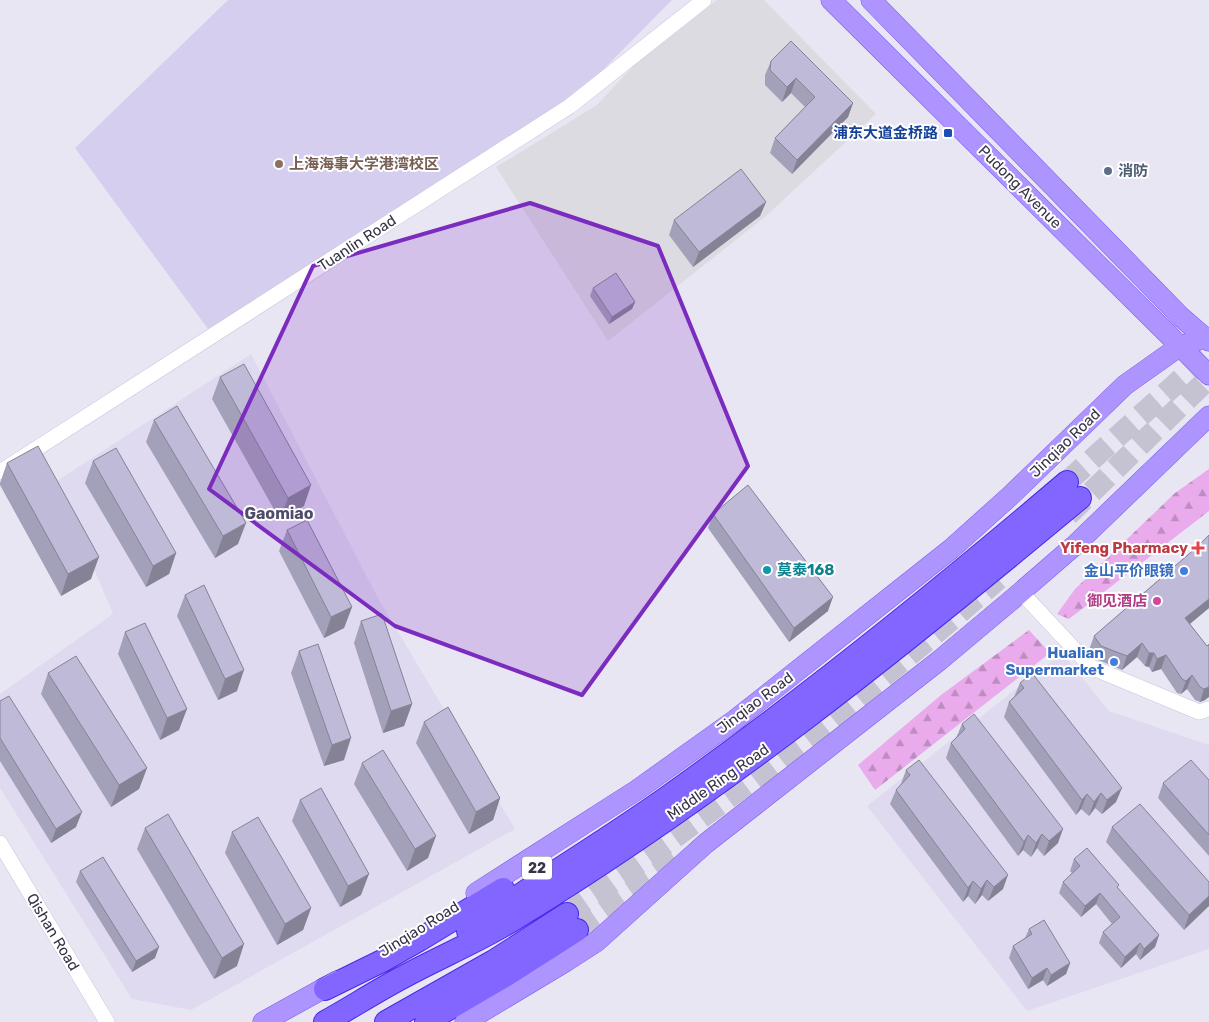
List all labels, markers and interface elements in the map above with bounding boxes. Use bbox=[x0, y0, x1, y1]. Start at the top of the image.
place label: 浦东大道金桥路 bbox=[833, 124, 938, 142]
marker: 浦东大道金桥路 bbox=[942, 127, 954, 139]
street label: Pudong Avenue bbox=[975, 142, 1065, 232]
place label: 上海海事大学港湾校区 bbox=[289, 155, 439, 173]
marker: 上海海事大学港湾校区 bbox=[273, 158, 285, 170]
place label: 消防 bbox=[1118, 162, 1148, 180]
marker: 消防 bbox=[1102, 165, 1114, 177]
street label: Tuanlin Road bbox=[315, 211, 399, 275]
street label: Jinqiao Road bbox=[1026, 405, 1104, 481]
district label: Gaomiao bbox=[244, 504, 314, 523]
place label: Yifeng Pharmacy bbox=[1060, 539, 1188, 557]
marker: Yifeng Pharmacy bbox=[1192, 542, 1204, 554]
place label: 莫泰168 bbox=[777, 561, 834, 579]
place label: 金山平价眼镜 bbox=[1084, 562, 1174, 580]
marker: 莫泰168 bbox=[761, 564, 773, 576]
marker: 金山平价眼镜 bbox=[1178, 565, 1190, 577]
place label: 御见酒店 bbox=[1087, 592, 1147, 610]
marker: 御见酒店 bbox=[1151, 595, 1163, 607]
place label: Hualian Supermarket bbox=[1006, 644, 1104, 679]
marker: Hualian Supermarket bbox=[1108, 656, 1120, 668]
street label: Jinqiao Road bbox=[713, 668, 797, 738]
street label: Middle Ring Road bbox=[664, 740, 772, 824]
road number: 22 bbox=[522, 856, 552, 880]
street label: Qishan Road bbox=[23, 890, 83, 974]
street label: Jinqiao Road bbox=[376, 897, 462, 961]

